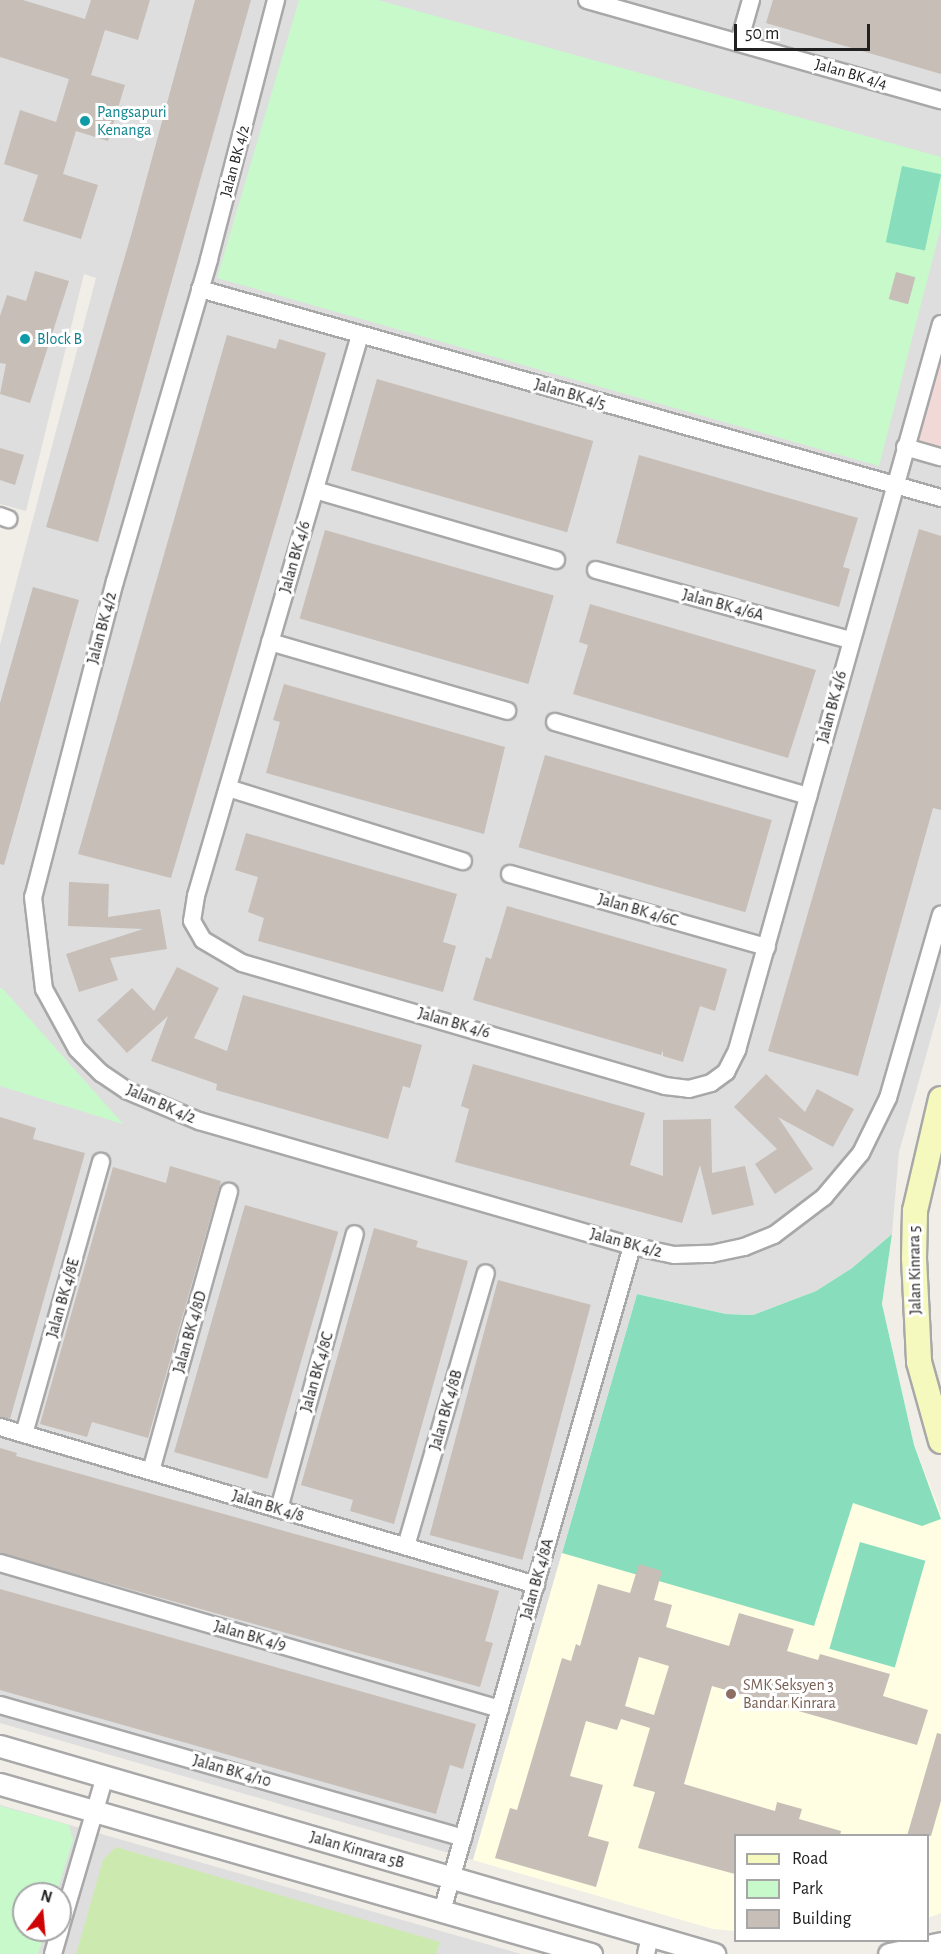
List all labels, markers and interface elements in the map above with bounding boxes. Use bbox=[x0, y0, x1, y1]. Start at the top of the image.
scale bar bbox=[737, 12, 874, 50]
text: 50 m bbox=[745, 25, 779, 43]
street label: Jalan BK 4/4 bbox=[813, 55, 889, 93]
place label: Pangsapuri Kenanga bbox=[97, 102, 167, 140]
marker: Pangsapuri Kenanga bbox=[78, 114, 92, 128]
street label: Jalan BK 4/2 bbox=[216, 123, 254, 199]
place label: Block B bbox=[37, 329, 82, 349]
marker: Block B bbox=[18, 332, 32, 346]
street label: Jalan BK 4/5 bbox=[532, 375, 608, 413]
street label: Jalan BK 4/6 bbox=[276, 519, 314, 595]
street label: Jalan BK 4/6A bbox=[680, 585, 766, 625]
street label: Jalan BK 4/2 bbox=[83, 590, 121, 666]
street label: Jalan BK 4/6 bbox=[813, 669, 851, 745]
street label: Jalan BK 4/6C bbox=[596, 889, 680, 931]
street label: Jalan BK 4/6 bbox=[416, 1004, 492, 1042]
street label: Jalan BK 4/2 bbox=[123, 1080, 199, 1128]
street label: Jalan BK 4/2 bbox=[588, 1224, 664, 1262]
street label: Jalan Kinrara 5 bbox=[905, 1225, 925, 1315]
street label: Jalan BK 4/8E bbox=[43, 1256, 83, 1340]
street label: Jalan BK 4/8D bbox=[169, 1289, 211, 1375]
street label: Jalan BK 4/8C bbox=[296, 1330, 338, 1414]
street label: Jalan BK 4/8B bbox=[425, 1368, 467, 1452]
street label: Jalan BK 4/8 bbox=[230, 1486, 306, 1526]
street label: Jalan BK 4/8A bbox=[516, 1536, 558, 1622]
street label: Jalan BK 4/9 bbox=[212, 1617, 288, 1655]
place label: SMK Seksyen 3 Bandar Kinrara bbox=[743, 1675, 836, 1713]
marker: SMK Seksyen 3 Bandar Kinrara bbox=[724, 1687, 738, 1701]
street label: Jalan BK 4/10 bbox=[191, 1751, 273, 1791]
street label: Jalan Kinrara 5B bbox=[308, 1827, 406, 1873]
legend bbox=[734, 1834, 929, 1942]
text: Road bbox=[792, 1850, 828, 1868]
text: Park bbox=[792, 1880, 823, 1898]
north arrow bbox=[12, 1882, 72, 1942]
text: N bbox=[39, 1887, 54, 1906]
text: Building bbox=[792, 1910, 851, 1928]

